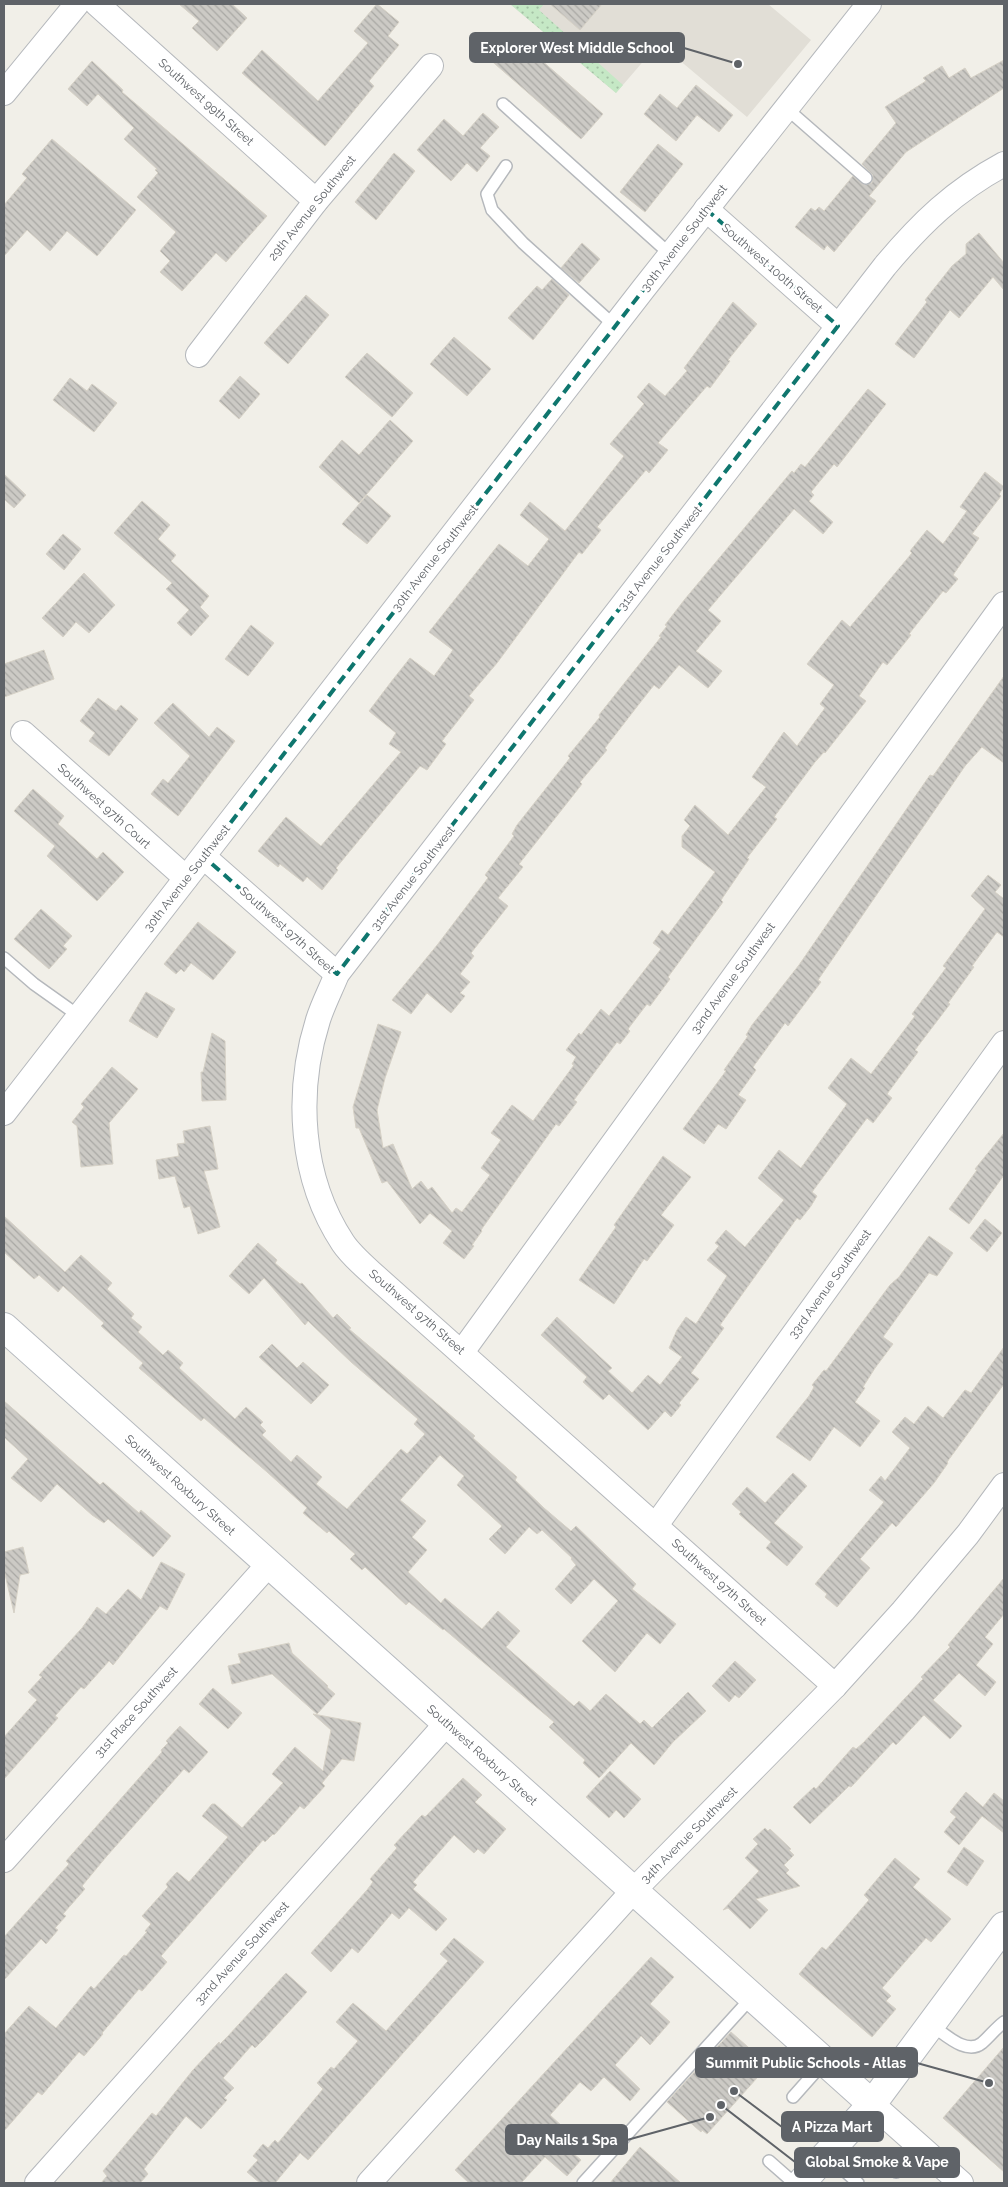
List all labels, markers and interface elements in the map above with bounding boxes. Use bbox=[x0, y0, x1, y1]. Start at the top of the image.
callout: Explorer West Middle School bbox=[470, 33, 684, 62]
text: Explorer West Middle School bbox=[480, 40, 674, 56]
street label: Southwest 99th Street bbox=[156, 56, 256, 148]
street label: 29th Avenue Southwest bbox=[265, 153, 359, 263]
street label: 30th Avenue Southwest bbox=[638, 182, 730, 294]
street label: Southwest 100th Street bbox=[719, 220, 825, 316]
street label: 30th Avenue Southwest bbox=[389, 502, 481, 614]
street label: 31st Avenue Southwest bbox=[615, 503, 705, 613]
street label: Southwest 97th Court bbox=[55, 761, 153, 851]
street label: 30th Avenue Southwest bbox=[141, 822, 233, 934]
street label: 31st Avenue Southwest bbox=[368, 823, 458, 933]
street label: Southwest 97th Street bbox=[237, 884, 337, 976]
street label: 32nd Avenue Southwest bbox=[688, 920, 778, 1036]
street label: 33rd Avenue Southwest bbox=[786, 1227, 874, 1341]
street label: Southwest 97th Street bbox=[366, 1266, 468, 1358]
street label: Southwest Roxbury Street bbox=[122, 1432, 238, 1538]
street label: Southwest 97th Street bbox=[669, 1536, 769, 1628]
street label: 31st Place Southwest bbox=[92, 1664, 180, 1760]
street label: Southwest Roxbury Street bbox=[424, 1702, 540, 1808]
street label: 34th Avenue Southwest bbox=[638, 1784, 740, 1886]
street label: 32nd Avenue Southwest bbox=[192, 1899, 292, 2007]
callout: Summit Public Schools - Atlas bbox=[696, 2048, 917, 2077]
text: Summit Public Schools - Atlas bbox=[706, 2055, 906, 2071]
callout: A Pizza Mart bbox=[782, 2112, 883, 2141]
text: A Pizza Mart bbox=[792, 2119, 873, 2135]
callout: Day Nails 1 Spa bbox=[506, 2125, 627, 2154]
text: Day Nails 1 Spa bbox=[516, 2132, 618, 2148]
callout: Global Smoke & Vape bbox=[795, 2148, 959, 2177]
text: Global Smoke & Vape bbox=[805, 2154, 949, 2170]

